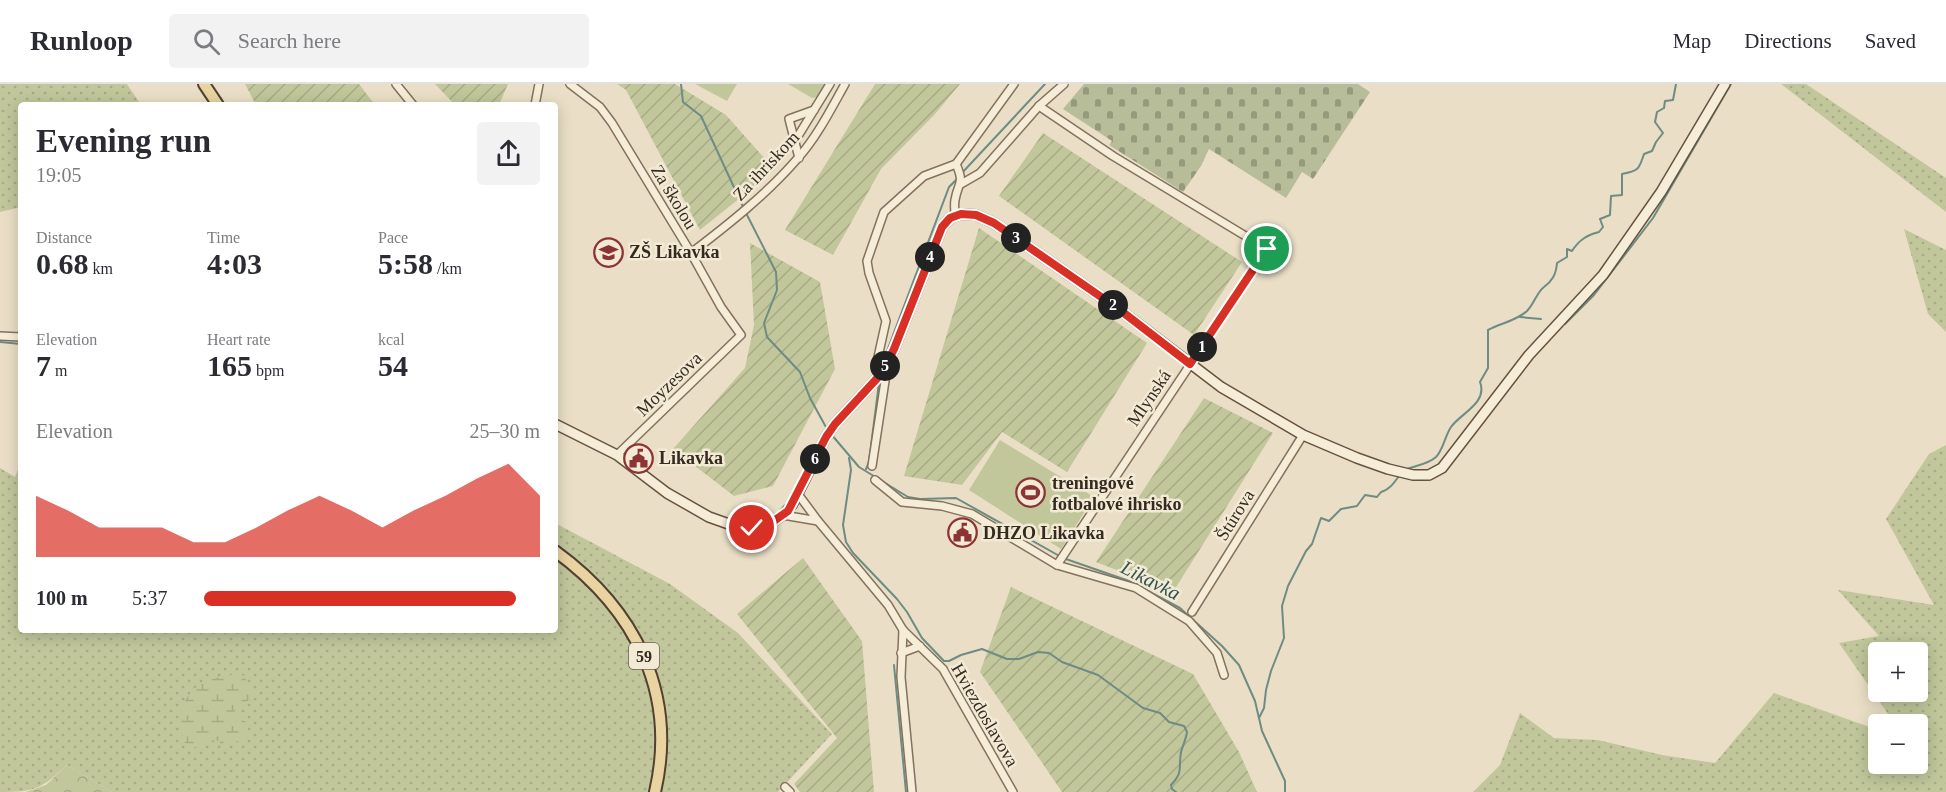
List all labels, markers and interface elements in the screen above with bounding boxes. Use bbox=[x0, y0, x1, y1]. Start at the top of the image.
search box bbox=[169, 14, 589, 68]
text: Runloop bbox=[30, 25, 133, 56]
icon: search bbox=[190, 25, 223, 58]
text: Search here bbox=[238, 28, 341, 53]
text: Map bbox=[1673, 29, 1711, 53]
text: Directions bbox=[1744, 29, 1832, 53]
text: Saved bbox=[1865, 29, 1916, 53]
button: share bbox=[477, 122, 540, 185]
text: Evening run bbox=[36, 123, 211, 159]
street label: Za ihriskom bbox=[729, 127, 803, 205]
street label: Za školou bbox=[647, 161, 701, 233]
text: 19:05 bbox=[36, 164, 82, 186]
pin: 3 bbox=[1001, 223, 1031, 253]
pin bbox=[1241, 223, 1292, 274]
text: Distance bbox=[36, 229, 92, 246]
text: Time bbox=[207, 229, 240, 246]
text: Pace bbox=[378, 229, 408, 246]
text: 3 bbox=[1012, 229, 1020, 246]
icon: arrive bbox=[1250, 232, 1283, 265]
school or university icon: ZŠ Likavka bbox=[592, 236, 624, 268]
place label: ZŠ Likavka bbox=[629, 241, 720, 262]
pin: 4 bbox=[915, 242, 945, 272]
text: 0.68 bbox=[36, 247, 89, 280]
text: 4:03 bbox=[207, 247, 262, 280]
text: 5:58 bbox=[378, 247, 433, 280]
text: 4 bbox=[926, 248, 934, 265]
text: km bbox=[89, 260, 113, 277]
text: /km bbox=[433, 260, 462, 277]
pin: 2 bbox=[1098, 290, 1128, 320]
text: 2 bbox=[1109, 296, 1117, 313]
text: Elevation bbox=[36, 331, 97, 348]
text: Heart rate bbox=[207, 331, 271, 348]
text: kcal bbox=[378, 331, 405, 348]
pin: 1 bbox=[1187, 332, 1217, 362]
text: 1 bbox=[1198, 338, 1206, 355]
street label: Moyzesova bbox=[632, 348, 706, 420]
text: 7 bbox=[36, 349, 51, 382]
text: 165 bbox=[207, 349, 252, 382]
text: 54 bbox=[378, 349, 408, 382]
pin: 5 bbox=[870, 351, 900, 381]
text: 5 bbox=[881, 357, 889, 374]
text: m bbox=[51, 362, 67, 379]
text: bpm bbox=[252, 362, 284, 379]
street label: Mlynská bbox=[1123, 366, 1175, 430]
text: Elevation bbox=[36, 420, 113, 442]
text: 25–30 m bbox=[469, 420, 540, 442]
public building icon: Likavka bbox=[622, 442, 654, 474]
pin: 6 bbox=[800, 444, 830, 474]
place label: Likavka bbox=[659, 448, 723, 468]
text: 6 bbox=[811, 450, 819, 467]
place label: treningové fotbalové ihrisko bbox=[1052, 473, 1182, 514]
sports icon: treningové fotbalové ihrisko bbox=[1015, 477, 1047, 509]
street label: Štúrova bbox=[1211, 485, 1258, 544]
pin bbox=[726, 502, 777, 553]
icon: check bbox=[735, 511, 768, 544]
public building icon: DHZO Likavka bbox=[946, 517, 978, 549]
place label: DHZO Likavka bbox=[983, 523, 1105, 543]
water label: Likavka bbox=[1117, 555, 1184, 604]
text: 100 m bbox=[36, 587, 88, 609]
text: 5:37 bbox=[132, 587, 168, 609]
map controls bbox=[1868, 642, 1928, 774]
button: + bbox=[1868, 642, 1928, 702]
road number: 59 bbox=[629, 643, 659, 669]
street label: Hviezdoslavova bbox=[947, 660, 1023, 770]
button: − bbox=[1868, 714, 1928, 774]

